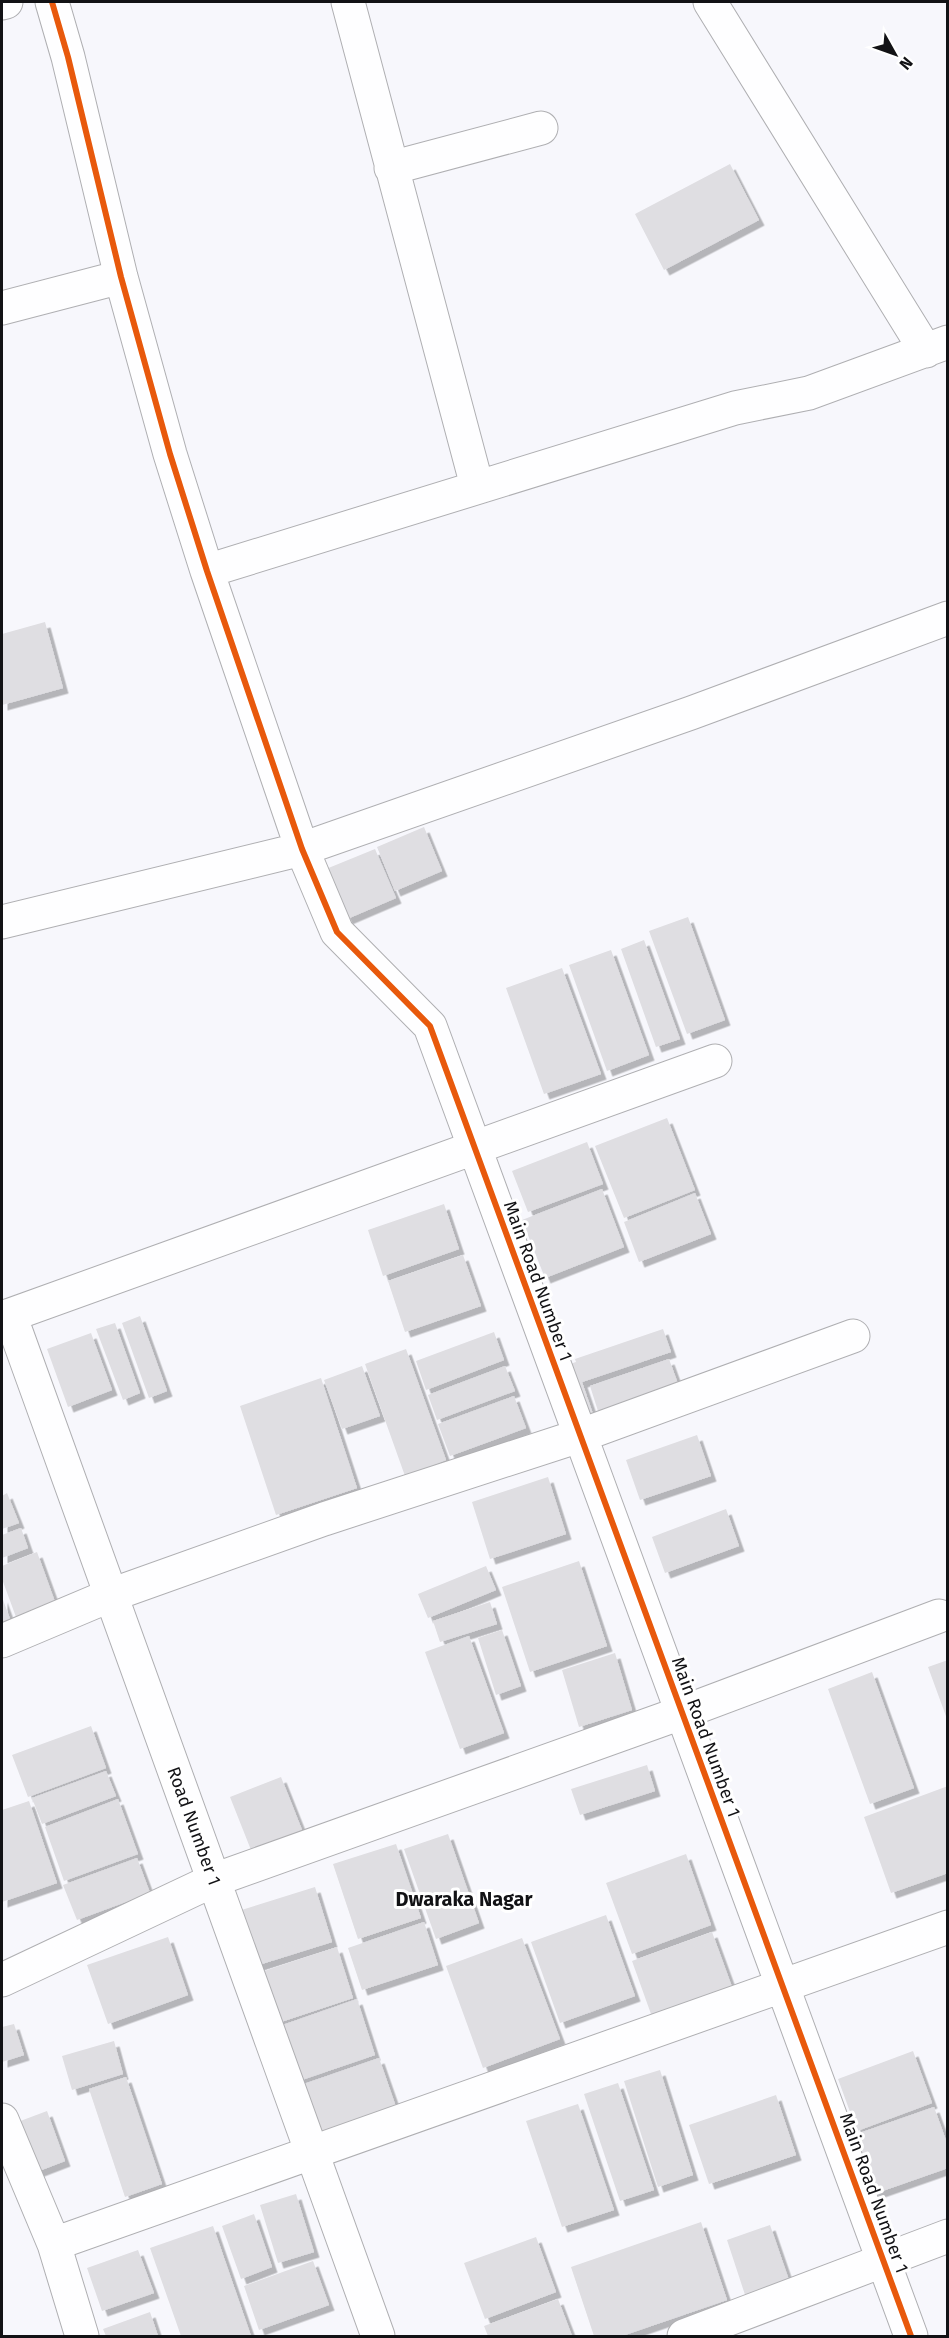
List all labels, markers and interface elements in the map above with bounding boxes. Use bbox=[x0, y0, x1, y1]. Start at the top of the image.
north arrow bbox=[865, 24, 925, 84]
text: N bbox=[895, 53, 917, 73]
street label: Main Road Number 1 bbox=[499, 1198, 577, 1364]
street label: Main Road Number 1 bbox=[667, 1654, 745, 1820]
street label: Road Number 1 bbox=[162, 1764, 226, 1888]
district label: Dwaraka Nagar bbox=[396, 1887, 533, 1911]
street label: Main Road Number 1 bbox=[835, 2110, 913, 2276]

